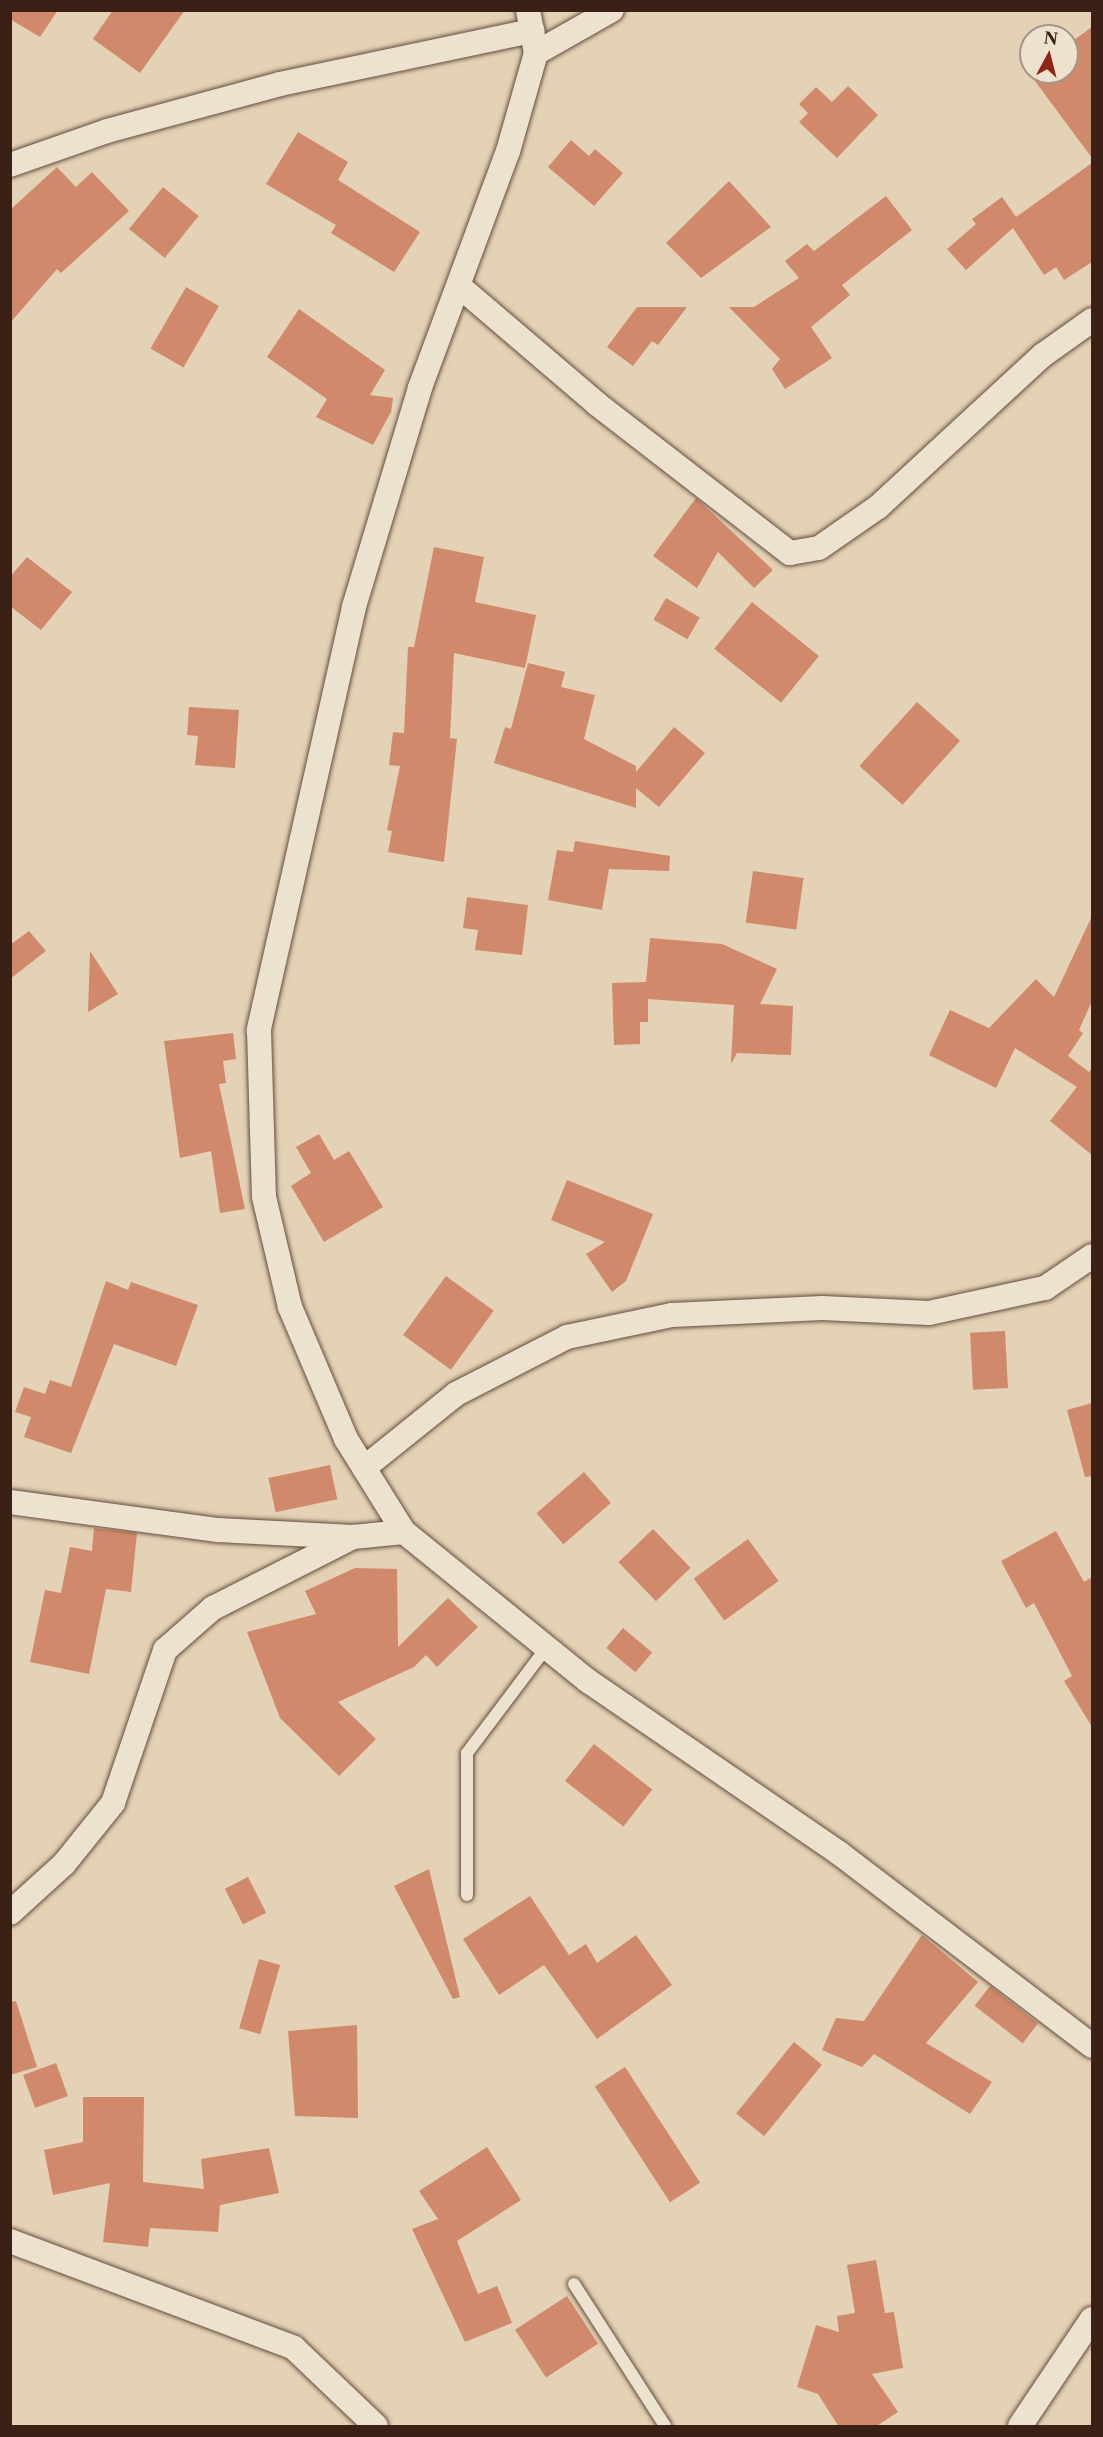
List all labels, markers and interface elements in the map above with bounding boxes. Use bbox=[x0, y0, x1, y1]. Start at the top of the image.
north arrow bbox=[1019, 24, 1079, 84]
text: N bbox=[1043, 27, 1059, 49]

